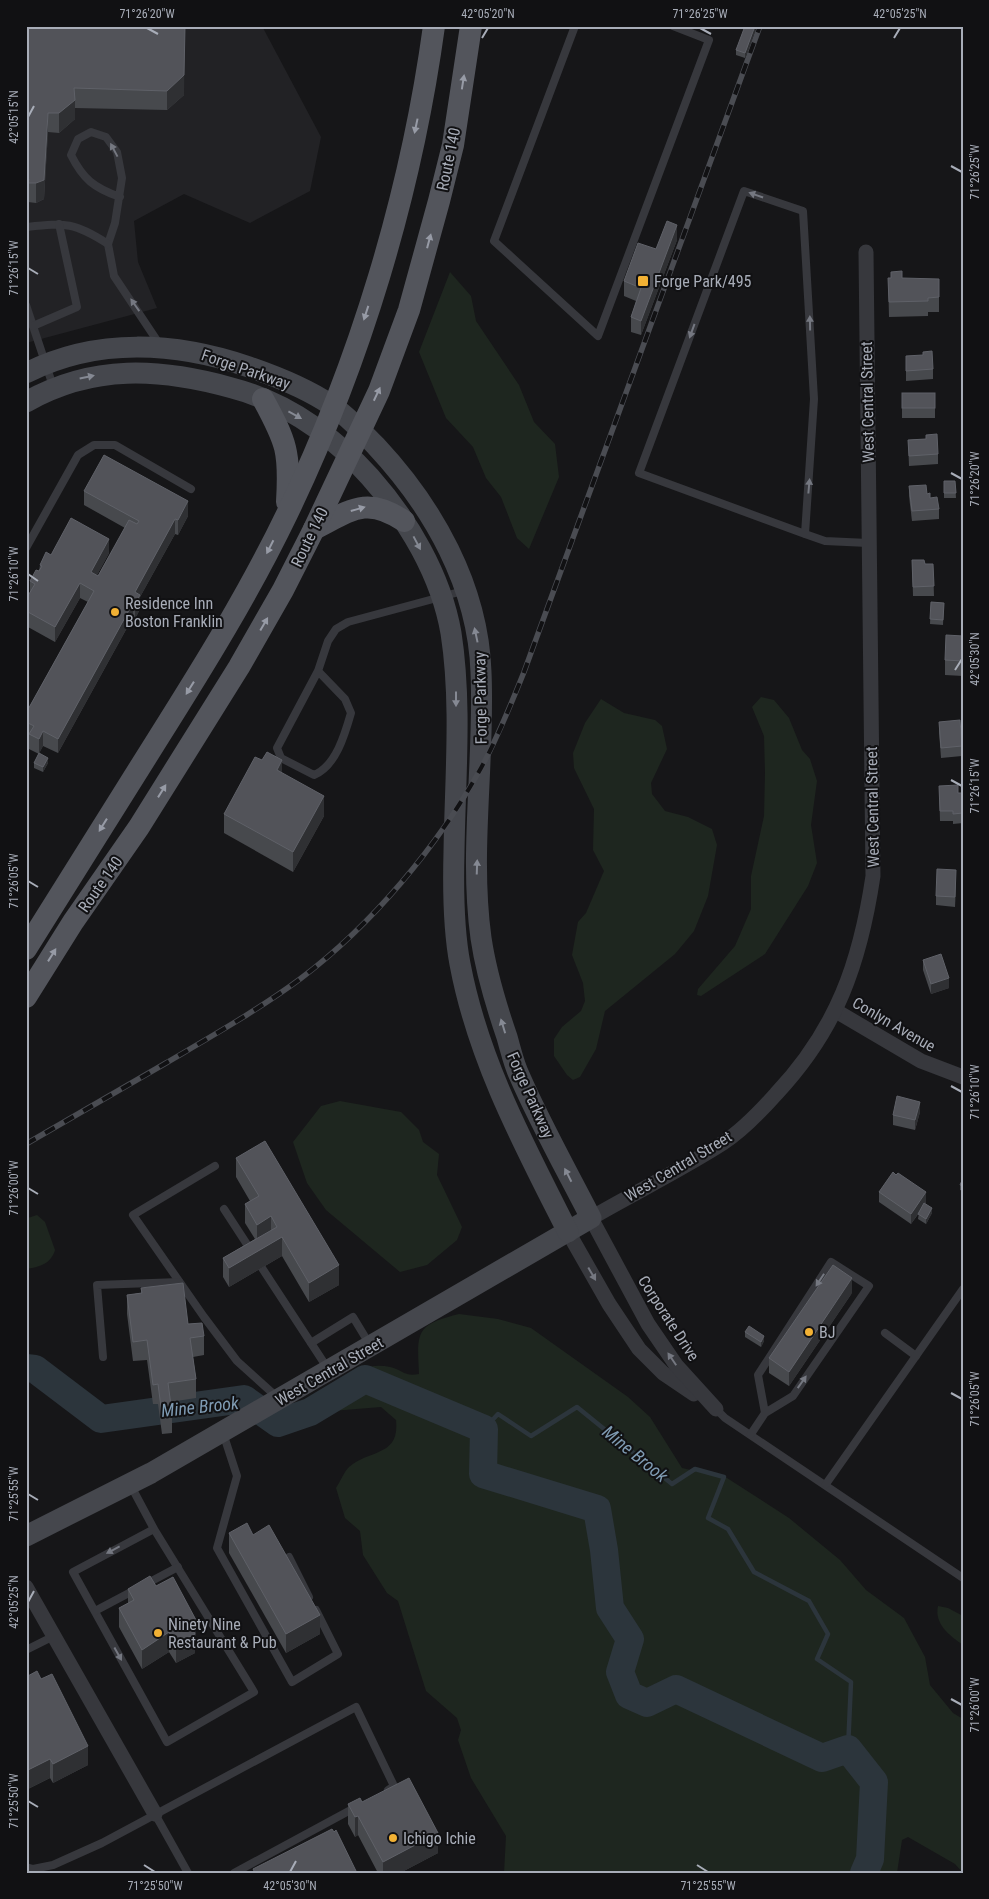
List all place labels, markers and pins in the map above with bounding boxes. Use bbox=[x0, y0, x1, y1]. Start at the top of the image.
place label: Forge Park/495 bbox=[654, 272, 752, 291]
marker: Forge Park/495 bbox=[636, 274, 650, 288]
place label: Residence Inn Boston Franklin bbox=[125, 594, 223, 631]
marker: Residence Inn Boston Franklin bbox=[109, 606, 121, 618]
place label: BJ bbox=[819, 1323, 835, 1342]
marker: BJ bbox=[803, 1326, 815, 1338]
place label: Ninety Nine Restaurant & Pub bbox=[168, 1615, 277, 1652]
marker: Ninety Nine Restaurant & Pub bbox=[152, 1627, 164, 1639]
place label: Ichigo Ichie bbox=[403, 1829, 476, 1848]
marker: Ichigo Ichie bbox=[387, 1832, 399, 1844]

